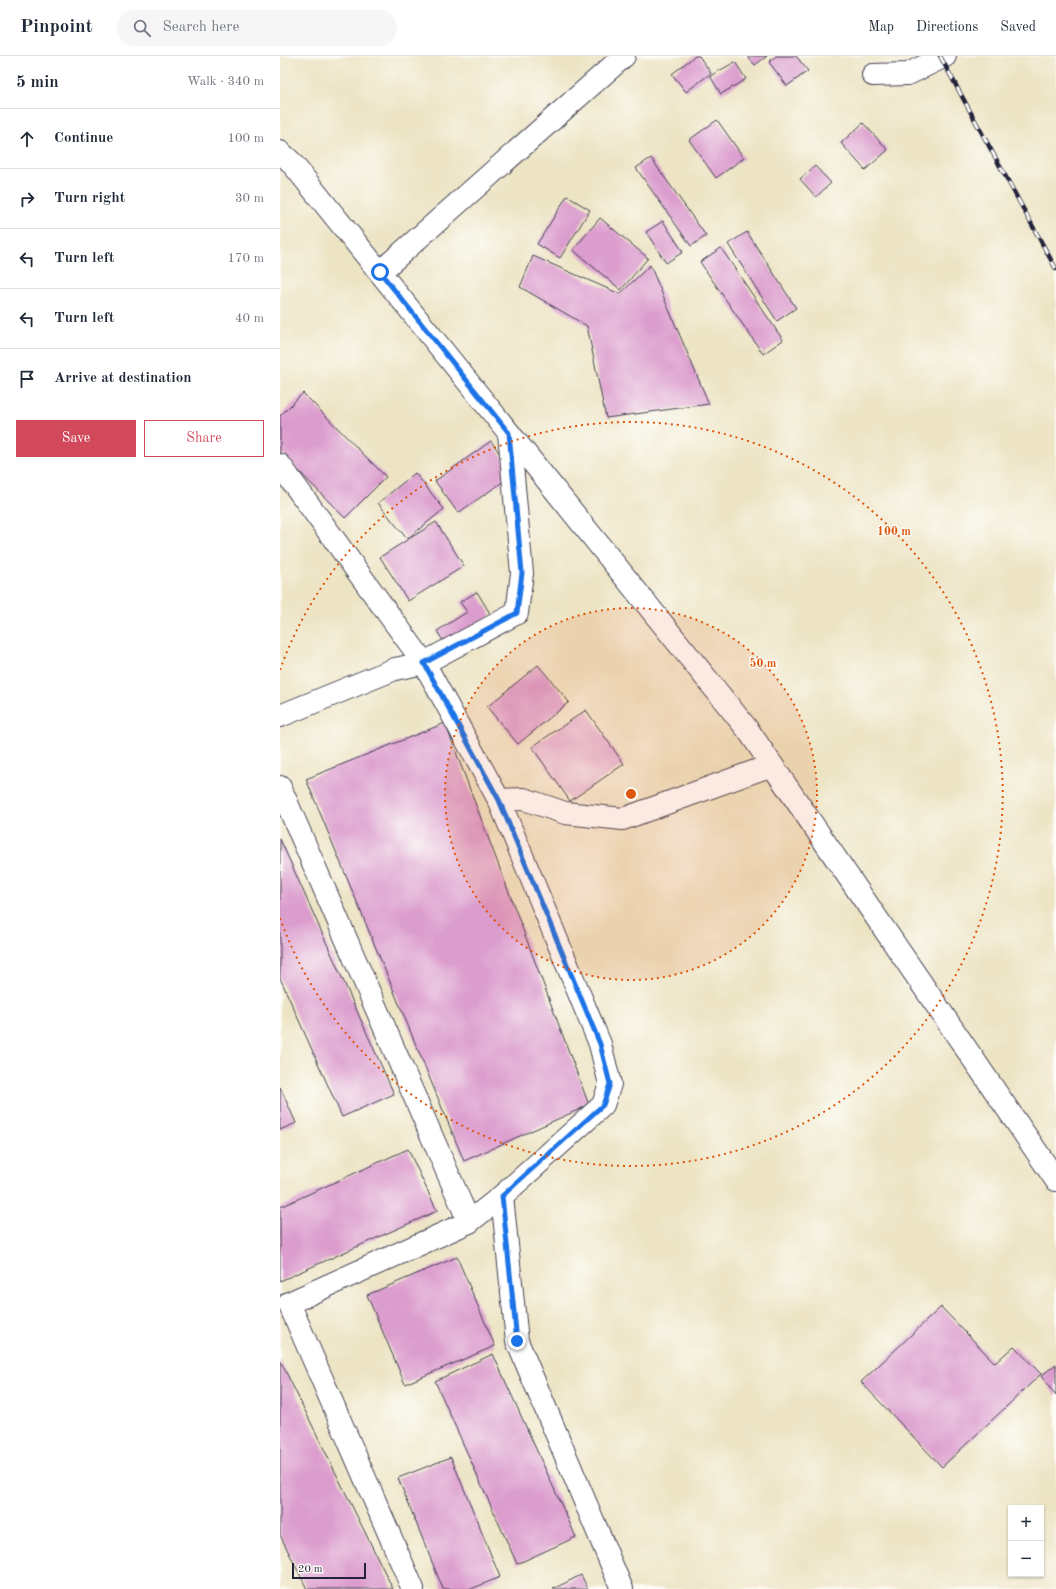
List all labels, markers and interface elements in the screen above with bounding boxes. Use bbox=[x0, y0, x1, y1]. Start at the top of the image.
search box bbox=[117, 10, 397, 46]
icon: search bbox=[131, 17, 153, 39]
text: Pinpoint bbox=[20, 18, 93, 37]
text: Search here bbox=[163, 20, 239, 35]
text: Map bbox=[868, 20, 894, 34]
text: Directions bbox=[916, 20, 978, 34]
text: Saved bbox=[1000, 20, 1036, 34]
text: 5 min bbox=[16, 74, 59, 91]
text: Walk · 340 m bbox=[187, 75, 264, 88]
icon: ahead bbox=[16, 128, 38, 150]
text: Continue bbox=[54, 131, 113, 146]
text: 100 m bbox=[227, 132, 264, 145]
icon: right bbox=[16, 188, 38, 210]
text: Turn right bbox=[54, 191, 125, 206]
text: 30 m bbox=[235, 192, 264, 205]
icon: left bbox=[16, 248, 38, 270]
text: Turn left bbox=[54, 251, 114, 266]
text: 170 m bbox=[227, 252, 264, 265]
route start bbox=[371, 263, 389, 281]
icon: left bbox=[16, 308, 38, 330]
text: Turn left bbox=[54, 311, 114, 326]
text: 40 m bbox=[235, 312, 264, 325]
icon: arrive bbox=[16, 368, 38, 390]
text: Arrive at destination bbox=[54, 371, 192, 386]
button: Save bbox=[16, 420, 136, 457]
button: Share bbox=[144, 420, 264, 457]
text: 100 m bbox=[877, 526, 911, 538]
text: 50 m bbox=[750, 657, 777, 670]
centre of rings bbox=[624, 787, 638, 801]
route end bbox=[508, 1332, 526, 1350]
map controls bbox=[1008, 1505, 1044, 1577]
button: + bbox=[1008, 1505, 1044, 1541]
button: − bbox=[1008, 1541, 1044, 1577]
scale bar bbox=[292, 1561, 366, 1580]
text: 20 m bbox=[298, 1564, 323, 1575]

